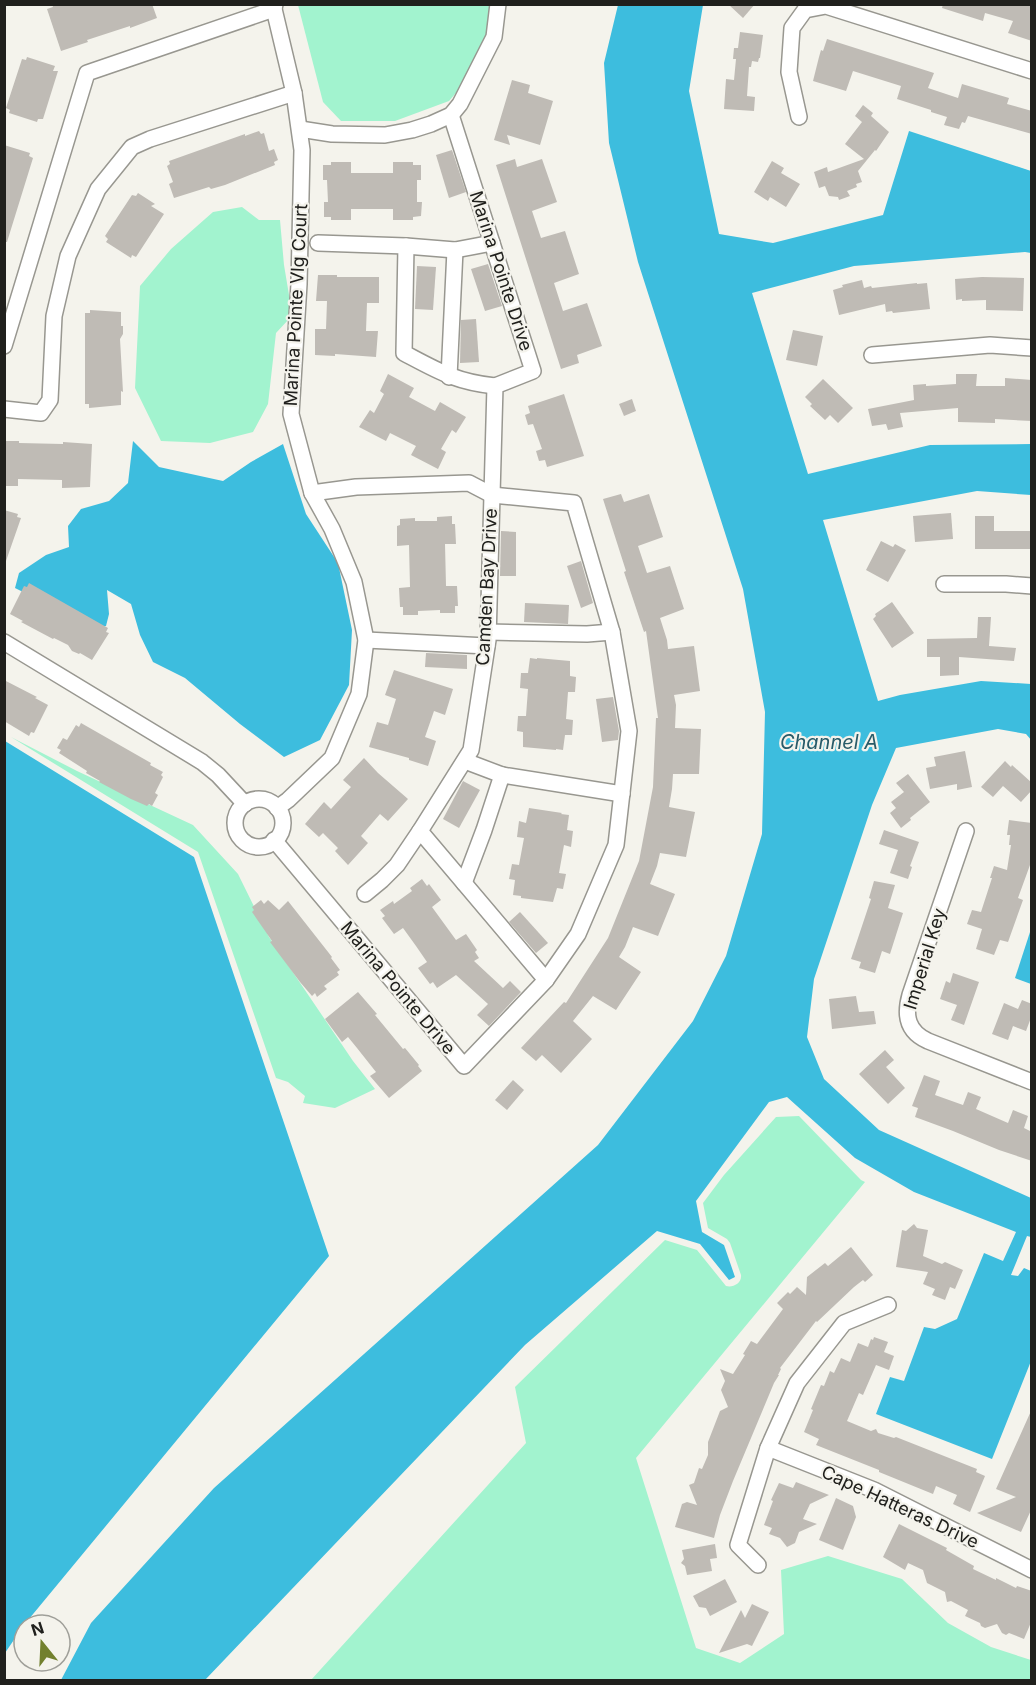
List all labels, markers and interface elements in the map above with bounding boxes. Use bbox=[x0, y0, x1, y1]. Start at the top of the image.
street label: Marina Pointe Drive bbox=[466, 188, 537, 353]
street label: Marina Pointe Vlg Court bbox=[280, 203, 311, 407]
street label: Camden Bay Drive bbox=[472, 508, 501, 666]
water label: Channel A bbox=[780, 730, 878, 754]
street label: Imperial Key bbox=[899, 906, 950, 1012]
street label: Marina Pointe Drive bbox=[337, 917, 460, 1058]
street label: Cape Hatteras Drive bbox=[818, 1461, 982, 1552]
north arrow bbox=[12, 1613, 72, 1673]
text: N bbox=[28, 1617, 46, 1640]

